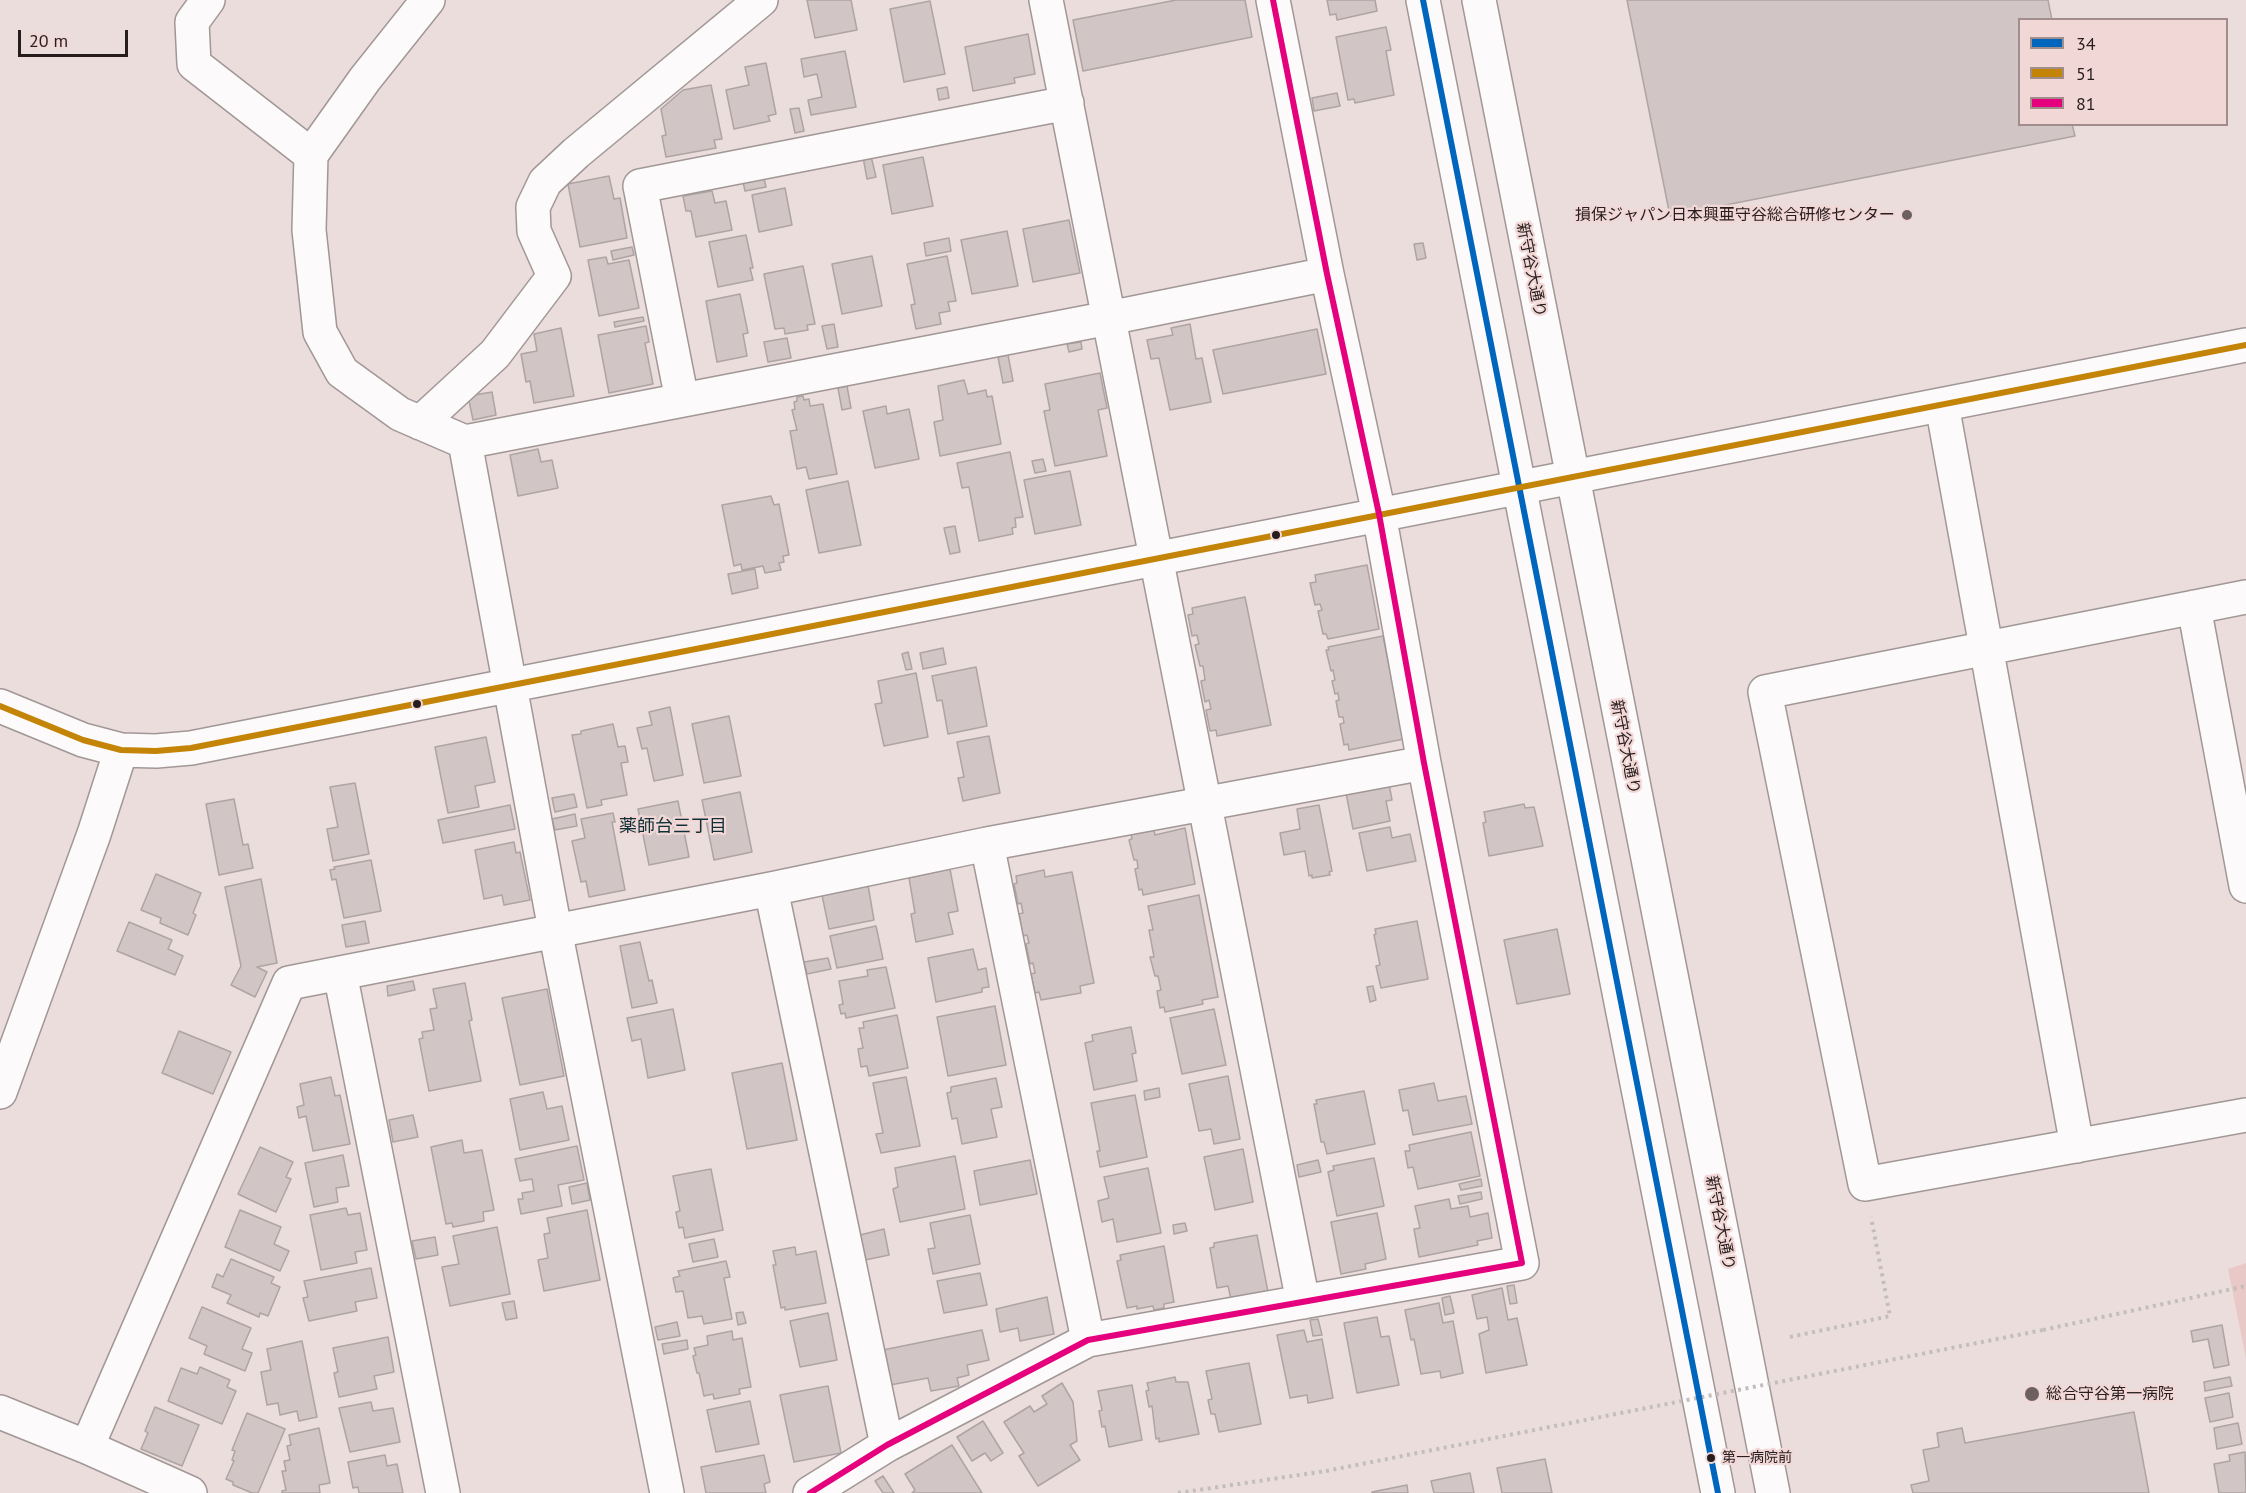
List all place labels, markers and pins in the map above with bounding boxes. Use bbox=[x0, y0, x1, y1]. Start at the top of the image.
place label: 損保ジャパン日本興亜守谷総合研修センター bbox=[1575, 205, 1895, 225]
marker: 損保ジャパン日本興亜守谷総合研修センター bbox=[1900, 208, 1914, 222]
unlabelled marker bbox=[1270, 529, 1282, 541]
unlabelled marker bbox=[411, 698, 423, 710]
place label: 総合守谷第一病院 bbox=[2046, 1384, 2174, 1404]
marker: 総合守谷第一病院 bbox=[2023, 1385, 2041, 1403]
place label: 第一病院前 bbox=[1722, 1450, 1792, 1466]
marker: 第一病院前 bbox=[1705, 1452, 1717, 1464]

